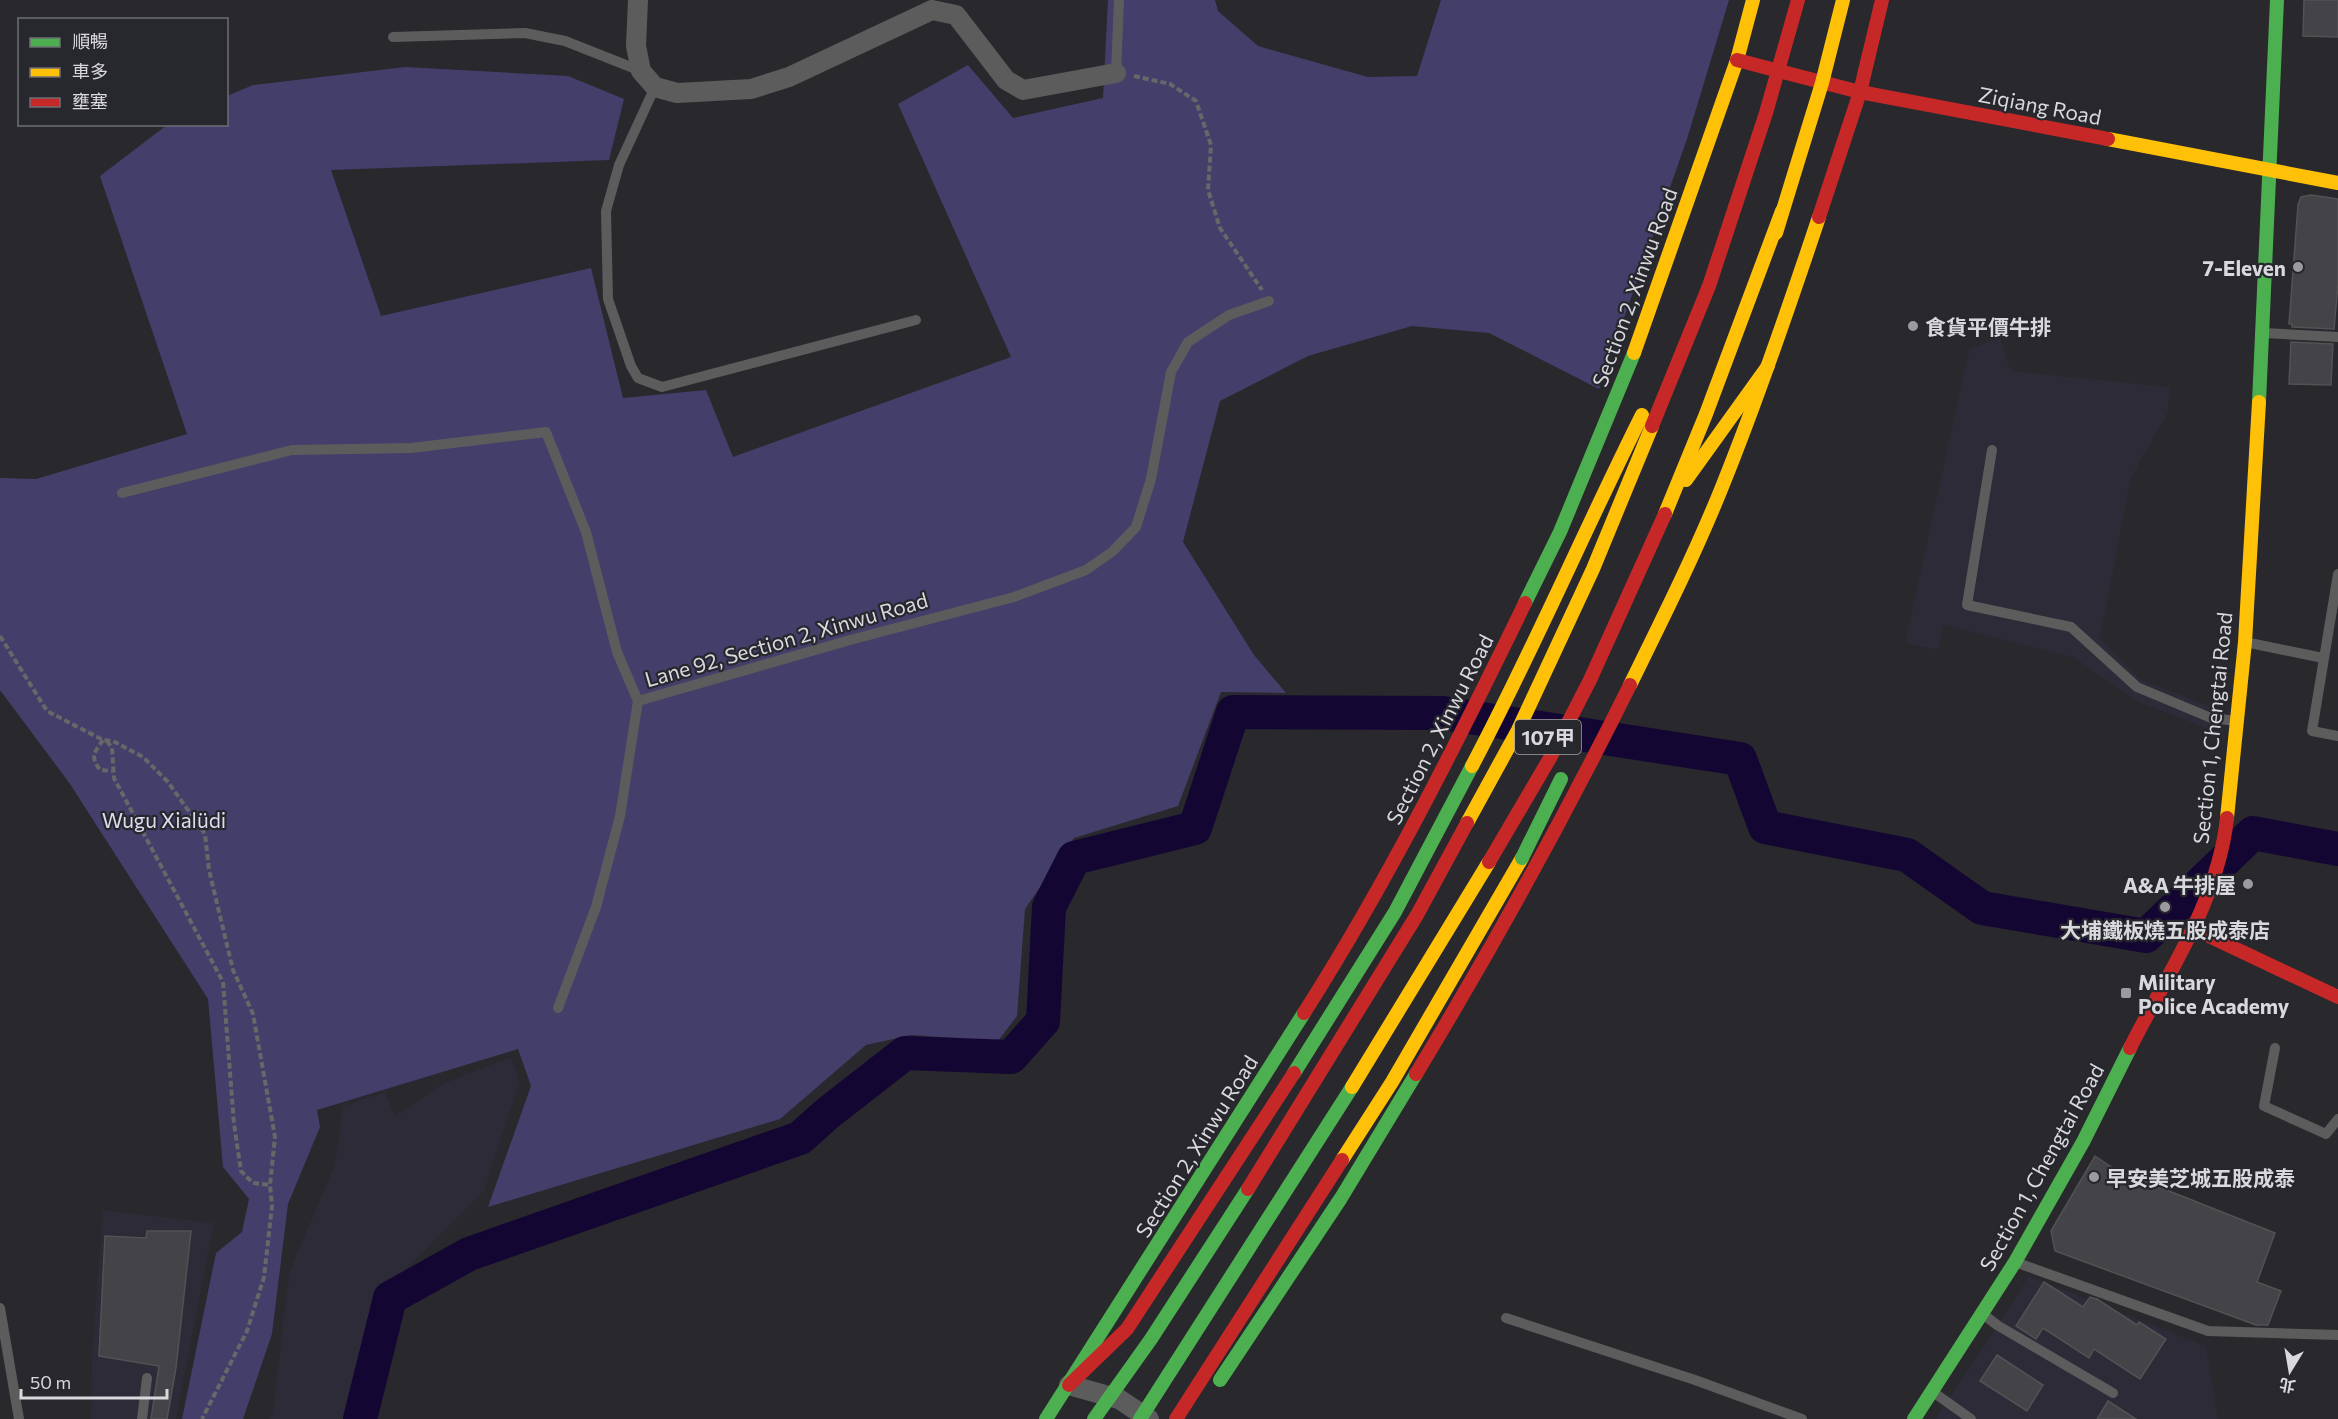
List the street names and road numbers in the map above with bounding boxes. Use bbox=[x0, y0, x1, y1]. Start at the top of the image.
street label: Ziqiang Road bbox=[1976, 81, 2104, 129]
street label: Section 2, Xinwu Road bbox=[1586, 184, 1682, 390]
street label: Lane 92, Section 2, Xinwu Road bbox=[642, 587, 930, 691]
street label: Section 1, Chengtai Road bbox=[2187, 611, 2237, 845]
street label: Section 2, Xinwu Road bbox=[1380, 630, 1498, 828]
road number: 107甲 bbox=[1515, 720, 1581, 754]
street label: Section 2, Xinwu Road bbox=[1130, 1050, 1262, 1242]
street label: Section 1, Chengtai Road bbox=[1974, 1059, 2108, 1275]

